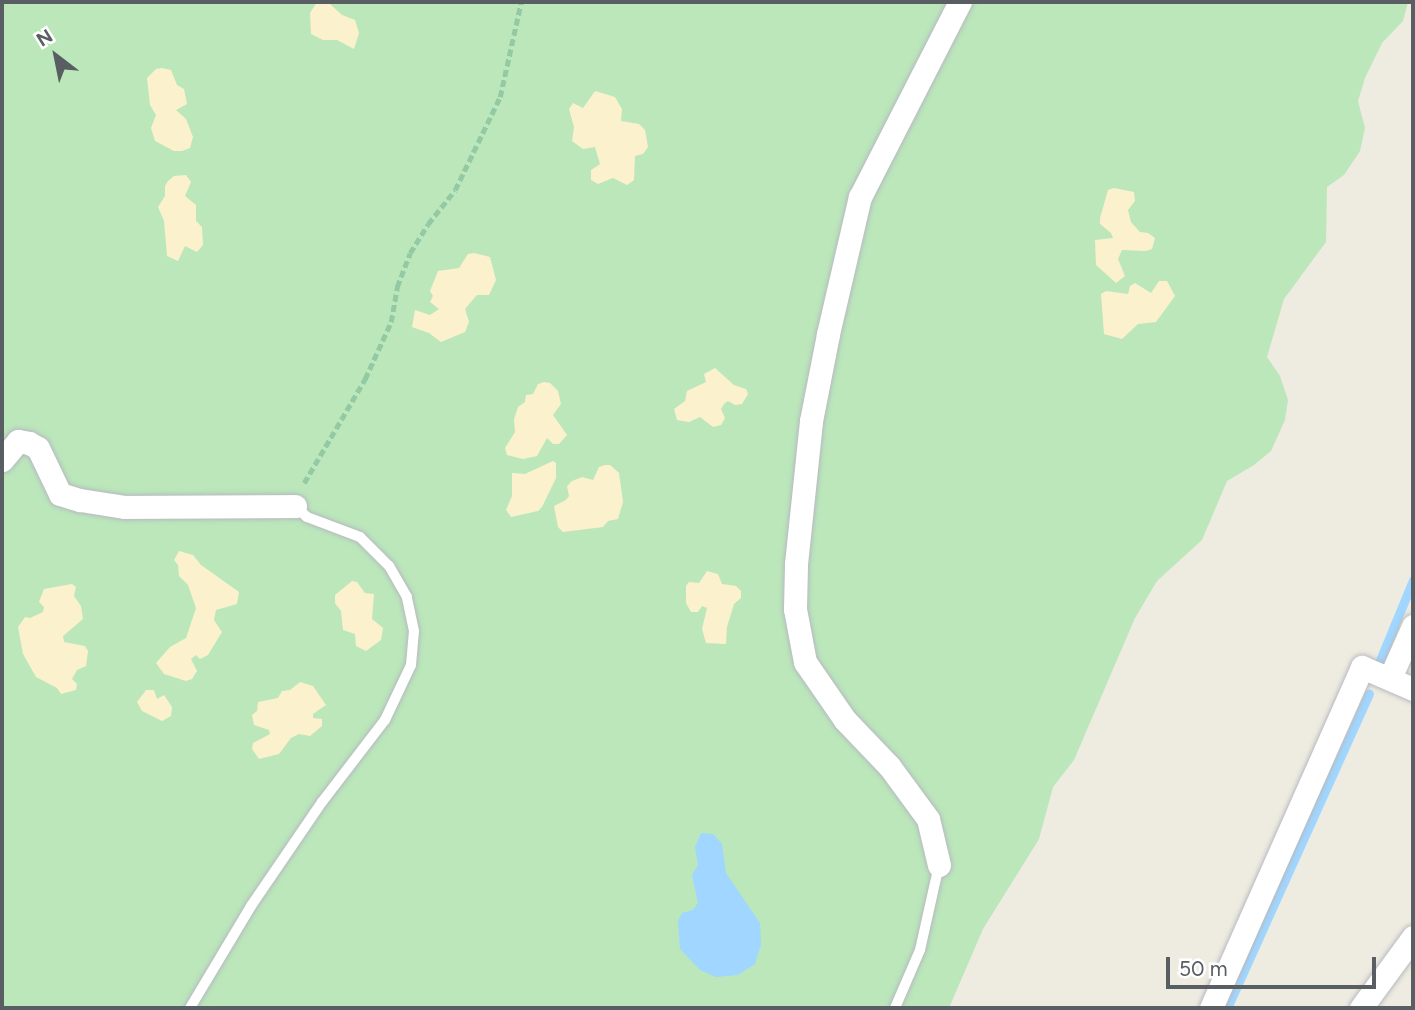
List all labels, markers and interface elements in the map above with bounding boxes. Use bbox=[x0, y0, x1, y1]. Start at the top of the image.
north arrow bbox=[21, 21, 91, 91]
text: N bbox=[32, 24, 57, 51]
scale bar bbox=[1170, 944, 1380, 988]
text: 50 m bbox=[1179, 956, 1228, 981]

